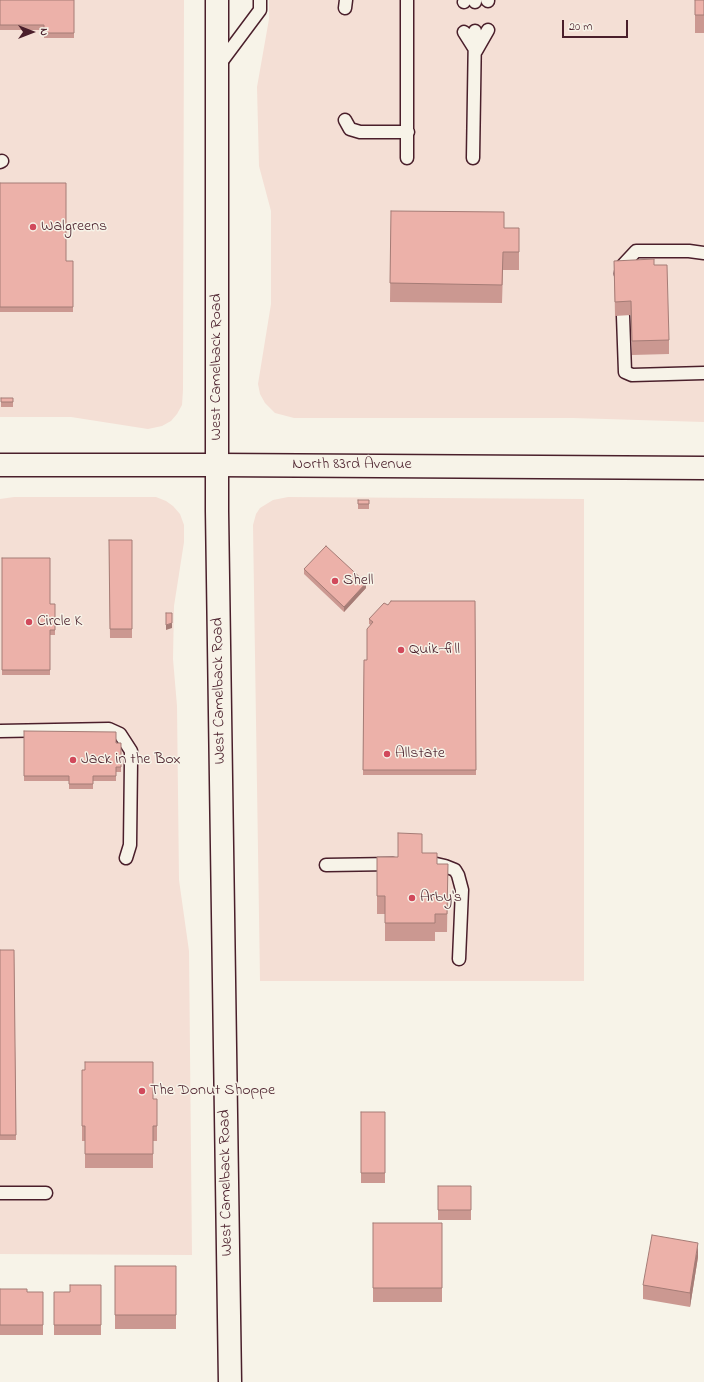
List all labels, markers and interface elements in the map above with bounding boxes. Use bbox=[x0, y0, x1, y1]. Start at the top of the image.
north arrow bbox=[12, 12, 52, 52]
scale bar bbox=[564, 12, 630, 38]
text: 20 m bbox=[569, 18, 592, 36]
text: N bbox=[36, 28, 52, 36]
place label: Walgreens bbox=[41, 217, 107, 237]
marker: Walgreens bbox=[28, 222, 38, 232]
street label: West Camelback Road bbox=[207, 294, 227, 440]
street label: North 83rd Avenue bbox=[292, 455, 412, 475]
place label: Shell bbox=[343, 571, 373, 591]
marker: Shell bbox=[330, 576, 340, 586]
place label: Circle K bbox=[37, 612, 82, 632]
marker: Circle K bbox=[24, 617, 34, 627]
street label: West Camelback Road bbox=[209, 617, 231, 765]
place label: Quik-fill bbox=[409, 640, 460, 660]
marker: Quik-fill bbox=[396, 645, 406, 655]
place label: Allstate bbox=[395, 744, 445, 764]
marker: Allstate bbox=[382, 749, 392, 759]
place label: Jack in the Box bbox=[81, 750, 181, 770]
marker: Jack in the Box bbox=[68, 755, 78, 765]
place label: Arby's bbox=[420, 888, 462, 908]
marker: Arby's bbox=[407, 893, 417, 903]
place label: The Donut Shoppe bbox=[150, 1081, 275, 1101]
marker: The Donut Shoppe bbox=[137, 1086, 147, 1096]
street label: West Camelback Road bbox=[216, 1109, 238, 1257]

